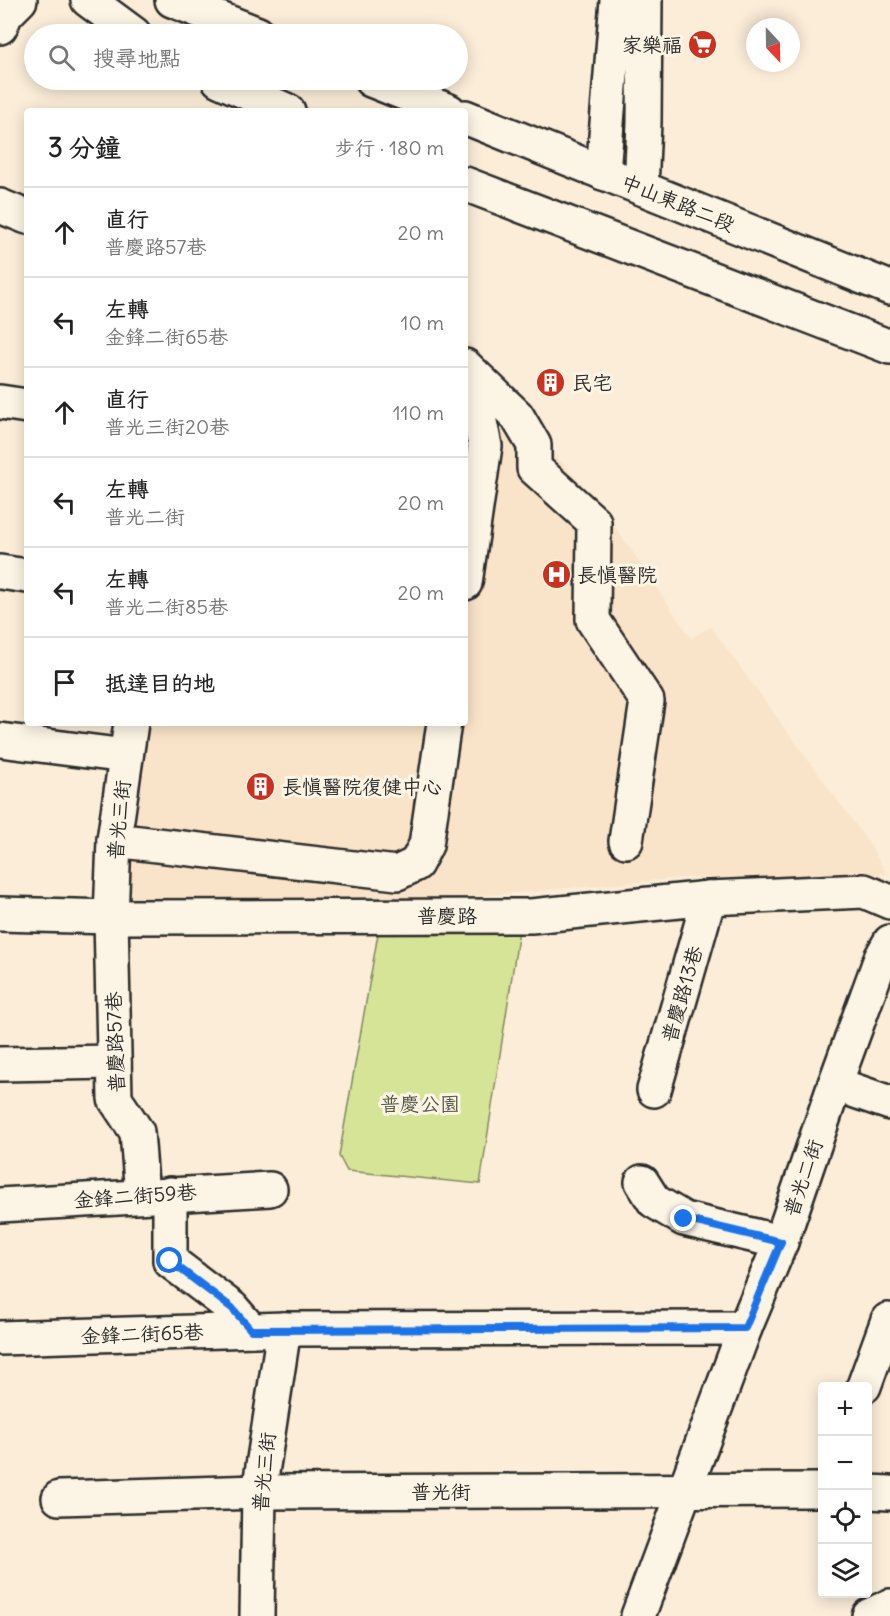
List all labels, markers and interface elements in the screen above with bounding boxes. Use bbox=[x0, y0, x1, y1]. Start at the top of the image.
north arrow bbox=[746, 18, 800, 72]
search box bbox=[24, 24, 468, 90]
supermarket icon: 家樂福 bbox=[687, 29, 719, 61]
place label: 家樂福 bbox=[622, 32, 682, 57]
icon: search bbox=[45, 41, 78, 74]
text: 搜尋地點 bbox=[93, 44, 181, 72]
text: 3 分鐘 bbox=[48, 131, 121, 164]
text: 步行 · 180 m bbox=[335, 135, 444, 160]
street label: 中山東路二段 bbox=[618, 168, 739, 237]
text: 直行 bbox=[105, 205, 149, 233]
icon: ahead bbox=[48, 216, 81, 249]
text: 20 m bbox=[398, 220, 444, 245]
text: 普慶路57巷 bbox=[105, 234, 206, 259]
text: 左轉 bbox=[105, 295, 149, 323]
icon: left bbox=[48, 306, 81, 339]
text: 10 m bbox=[401, 310, 444, 335]
text: 金鋒二街65巷 bbox=[105, 324, 228, 349]
building icon: 民宅 bbox=[535, 367, 567, 399]
place label: 民宅 bbox=[572, 370, 612, 395]
text: 直行 bbox=[105, 385, 149, 413]
icon: ahead bbox=[48, 396, 81, 429]
text: 110 m bbox=[393, 400, 444, 425]
text: 普光三街20巷 bbox=[105, 414, 229, 439]
text: 左轉 bbox=[105, 475, 149, 503]
icon: left bbox=[48, 486, 81, 519]
text: 20 m bbox=[398, 490, 444, 515]
text: 普光二街 bbox=[105, 504, 185, 529]
hospital icon: 長慎醫院 bbox=[540, 559, 572, 591]
place label: 長慎醫院 bbox=[577, 562, 657, 587]
text: 左轉 bbox=[105, 565, 149, 593]
icon: left bbox=[48, 576, 81, 609]
text: 20 m bbox=[398, 580, 444, 605]
text: 普光二街85巷 bbox=[105, 594, 228, 619]
icon: arrive bbox=[48, 666, 81, 699]
text: 抵達目的地 bbox=[105, 669, 215, 697]
building icon: 長慎醫院復健中心 bbox=[245, 771, 277, 803]
place label: 長慎醫院復健中心 bbox=[282, 774, 442, 799]
street label: 普光三街 bbox=[102, 779, 135, 861]
street label: 普慶路 bbox=[417, 903, 478, 928]
street label: 普慶路13巷 bbox=[656, 942, 707, 1045]
street label: 普慶路57巷 bbox=[100, 990, 129, 1093]
park label: 普慶公園 bbox=[380, 1091, 460, 1116]
street label: 普光二街 bbox=[778, 1136, 827, 1220]
street label: 金鋒二街59巷 bbox=[73, 1179, 198, 1212]
route end bbox=[670, 1205, 696, 1231]
route start bbox=[156, 1247, 182, 1273]
street label: 金鋒二街65巷 bbox=[80, 1319, 205, 1348]
map controls bbox=[818, 1382, 872, 1598]
button: + bbox=[818, 1382, 872, 1436]
street label: 普光三街 bbox=[247, 1431, 280, 1513]
button: − bbox=[818, 1436, 872, 1490]
street label: 普光街 bbox=[411, 1479, 471, 1504]
button: locate bbox=[818, 1490, 872, 1544]
button: layers bbox=[818, 1544, 872, 1598]

